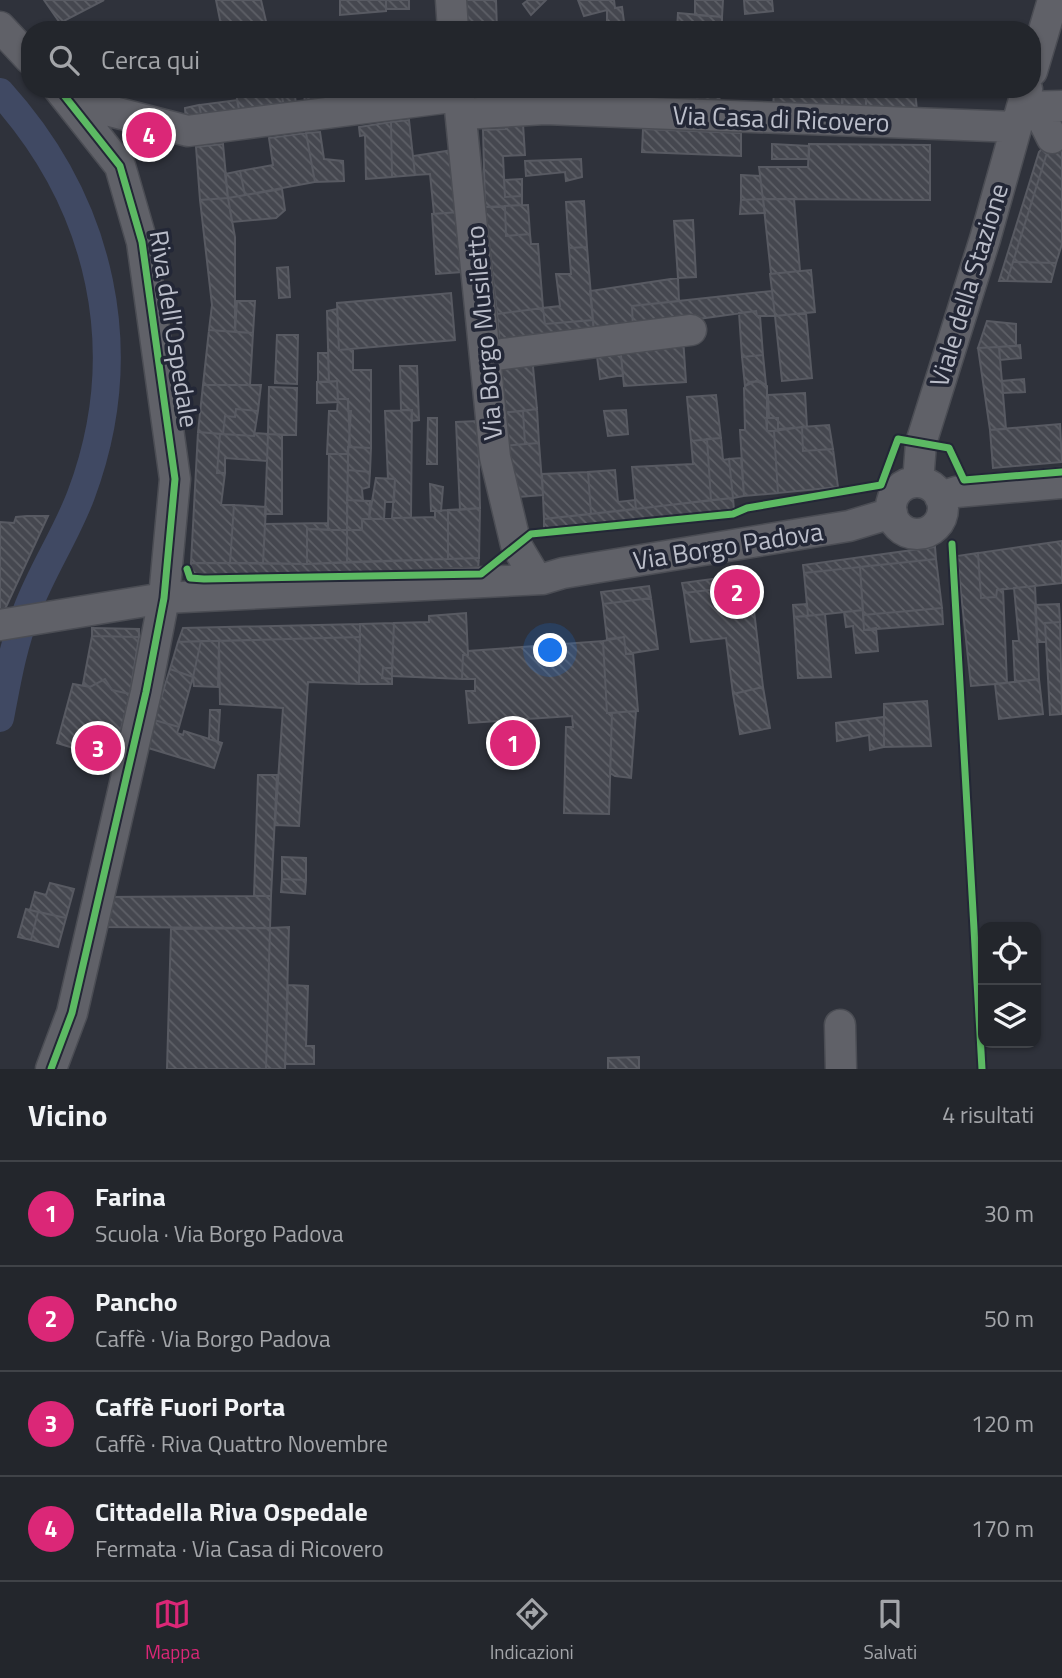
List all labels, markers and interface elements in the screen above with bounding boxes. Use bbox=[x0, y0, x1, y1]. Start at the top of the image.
search box bbox=[21, 21, 1041, 98]
text: Cerca qui bbox=[101, 40, 200, 79]
icon: search bbox=[45, 41, 83, 79]
street label: Via Casa di Ricovero bbox=[672, 95, 890, 142]
pin: 4 bbox=[126, 109, 172, 161]
street label: Viale della Stazione bbox=[919, 178, 1018, 391]
street label: Via Borgo Musiletto bbox=[455, 224, 512, 442]
street label: Riva dell'Ospedale bbox=[140, 228, 209, 430]
street label: Via Borgo Padova bbox=[630, 511, 826, 580]
pin: 2 bbox=[714, 566, 760, 618]
your location bbox=[533, 633, 567, 667]
pin: 1 bbox=[490, 717, 536, 769]
pin: 3 bbox=[75, 722, 121, 774]
map controls bbox=[978, 922, 1041, 1048]
button: locate bbox=[978, 922, 1041, 985]
button: layers bbox=[978, 985, 1041, 1048]
text: Vicino bbox=[28, 1092, 108, 1138]
text: 4 risultati bbox=[942, 1097, 1034, 1132]
text: Farina bbox=[95, 1177, 166, 1216]
text: 1 bbox=[45, 1196, 57, 1231]
text: 30 m bbox=[984, 1196, 1034, 1231]
text: Scuola · Via Borgo Padova bbox=[95, 1216, 344, 1251]
text: Pancho bbox=[95, 1282, 178, 1321]
text: 2 bbox=[45, 1301, 57, 1336]
text: 50 m bbox=[984, 1301, 1034, 1336]
text: Caffè · Via Borgo Padova bbox=[95, 1321, 330, 1356]
text: Caffè Fuori Porta bbox=[95, 1387, 285, 1426]
text: 3 bbox=[45, 1406, 57, 1441]
text: 120 m bbox=[971, 1406, 1034, 1441]
text: Caffè · Riva Quattro Novembre bbox=[95, 1426, 388, 1461]
text: Cittadella Riva Ospedale bbox=[95, 1492, 368, 1531]
text: 4 bbox=[45, 1511, 57, 1546]
text: 170 m bbox=[971, 1511, 1034, 1546]
text: Fermata · Via Casa di Ricovero bbox=[95, 1531, 384, 1566]
tab: Mappa bbox=[145, 1595, 200, 1666]
tab: Indicazioni bbox=[490, 1595, 574, 1666]
tab: Salvati bbox=[864, 1595, 917, 1666]

